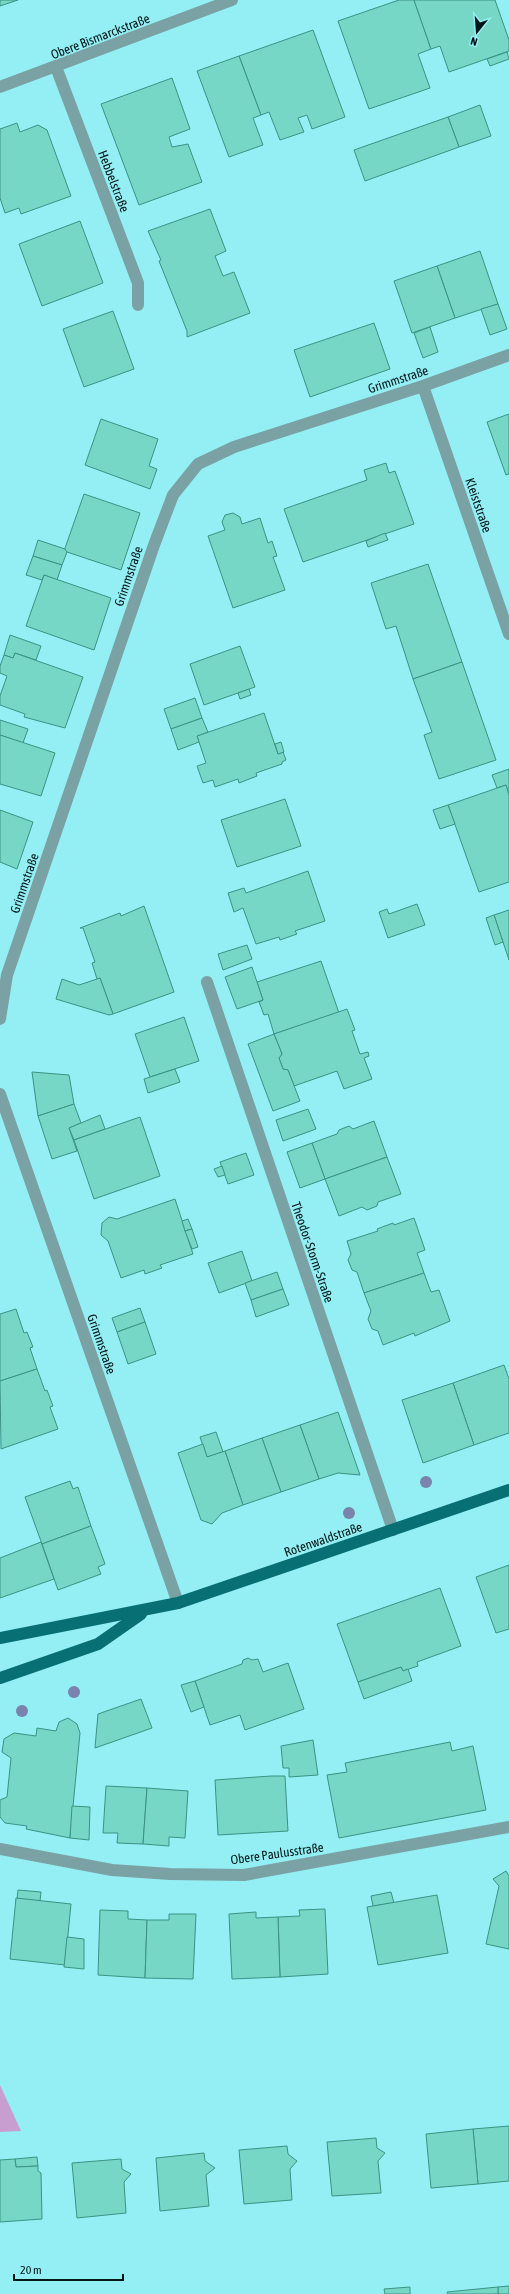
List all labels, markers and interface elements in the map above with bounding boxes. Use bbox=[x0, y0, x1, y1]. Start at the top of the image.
street label: Obere Bismarckstraße bbox=[49, 11, 152, 62]
north arrow bbox=[457, 12, 497, 52]
text: N bbox=[469, 35, 479, 48]
street label: Hebbelstraße bbox=[95, 148, 132, 214]
street label: Grimmstraße bbox=[366, 363, 430, 396]
street label: Kleiststraße bbox=[462, 476, 495, 535]
street label: Grimmstraße bbox=[111, 544, 146, 608]
street label: Grimmstraße bbox=[7, 851, 42, 915]
street label: Theodor-Storm-Straße bbox=[288, 1200, 337, 1305]
street label: Grimmstraße bbox=[84, 1312, 119, 1376]
street label: Rotenwaldstraße bbox=[282, 1519, 364, 1560]
street label: Obere Paulusstraße bbox=[230, 1840, 325, 1867]
scale bar bbox=[14, 2256, 123, 2282]
text: 20 m bbox=[20, 2263, 42, 2277]

